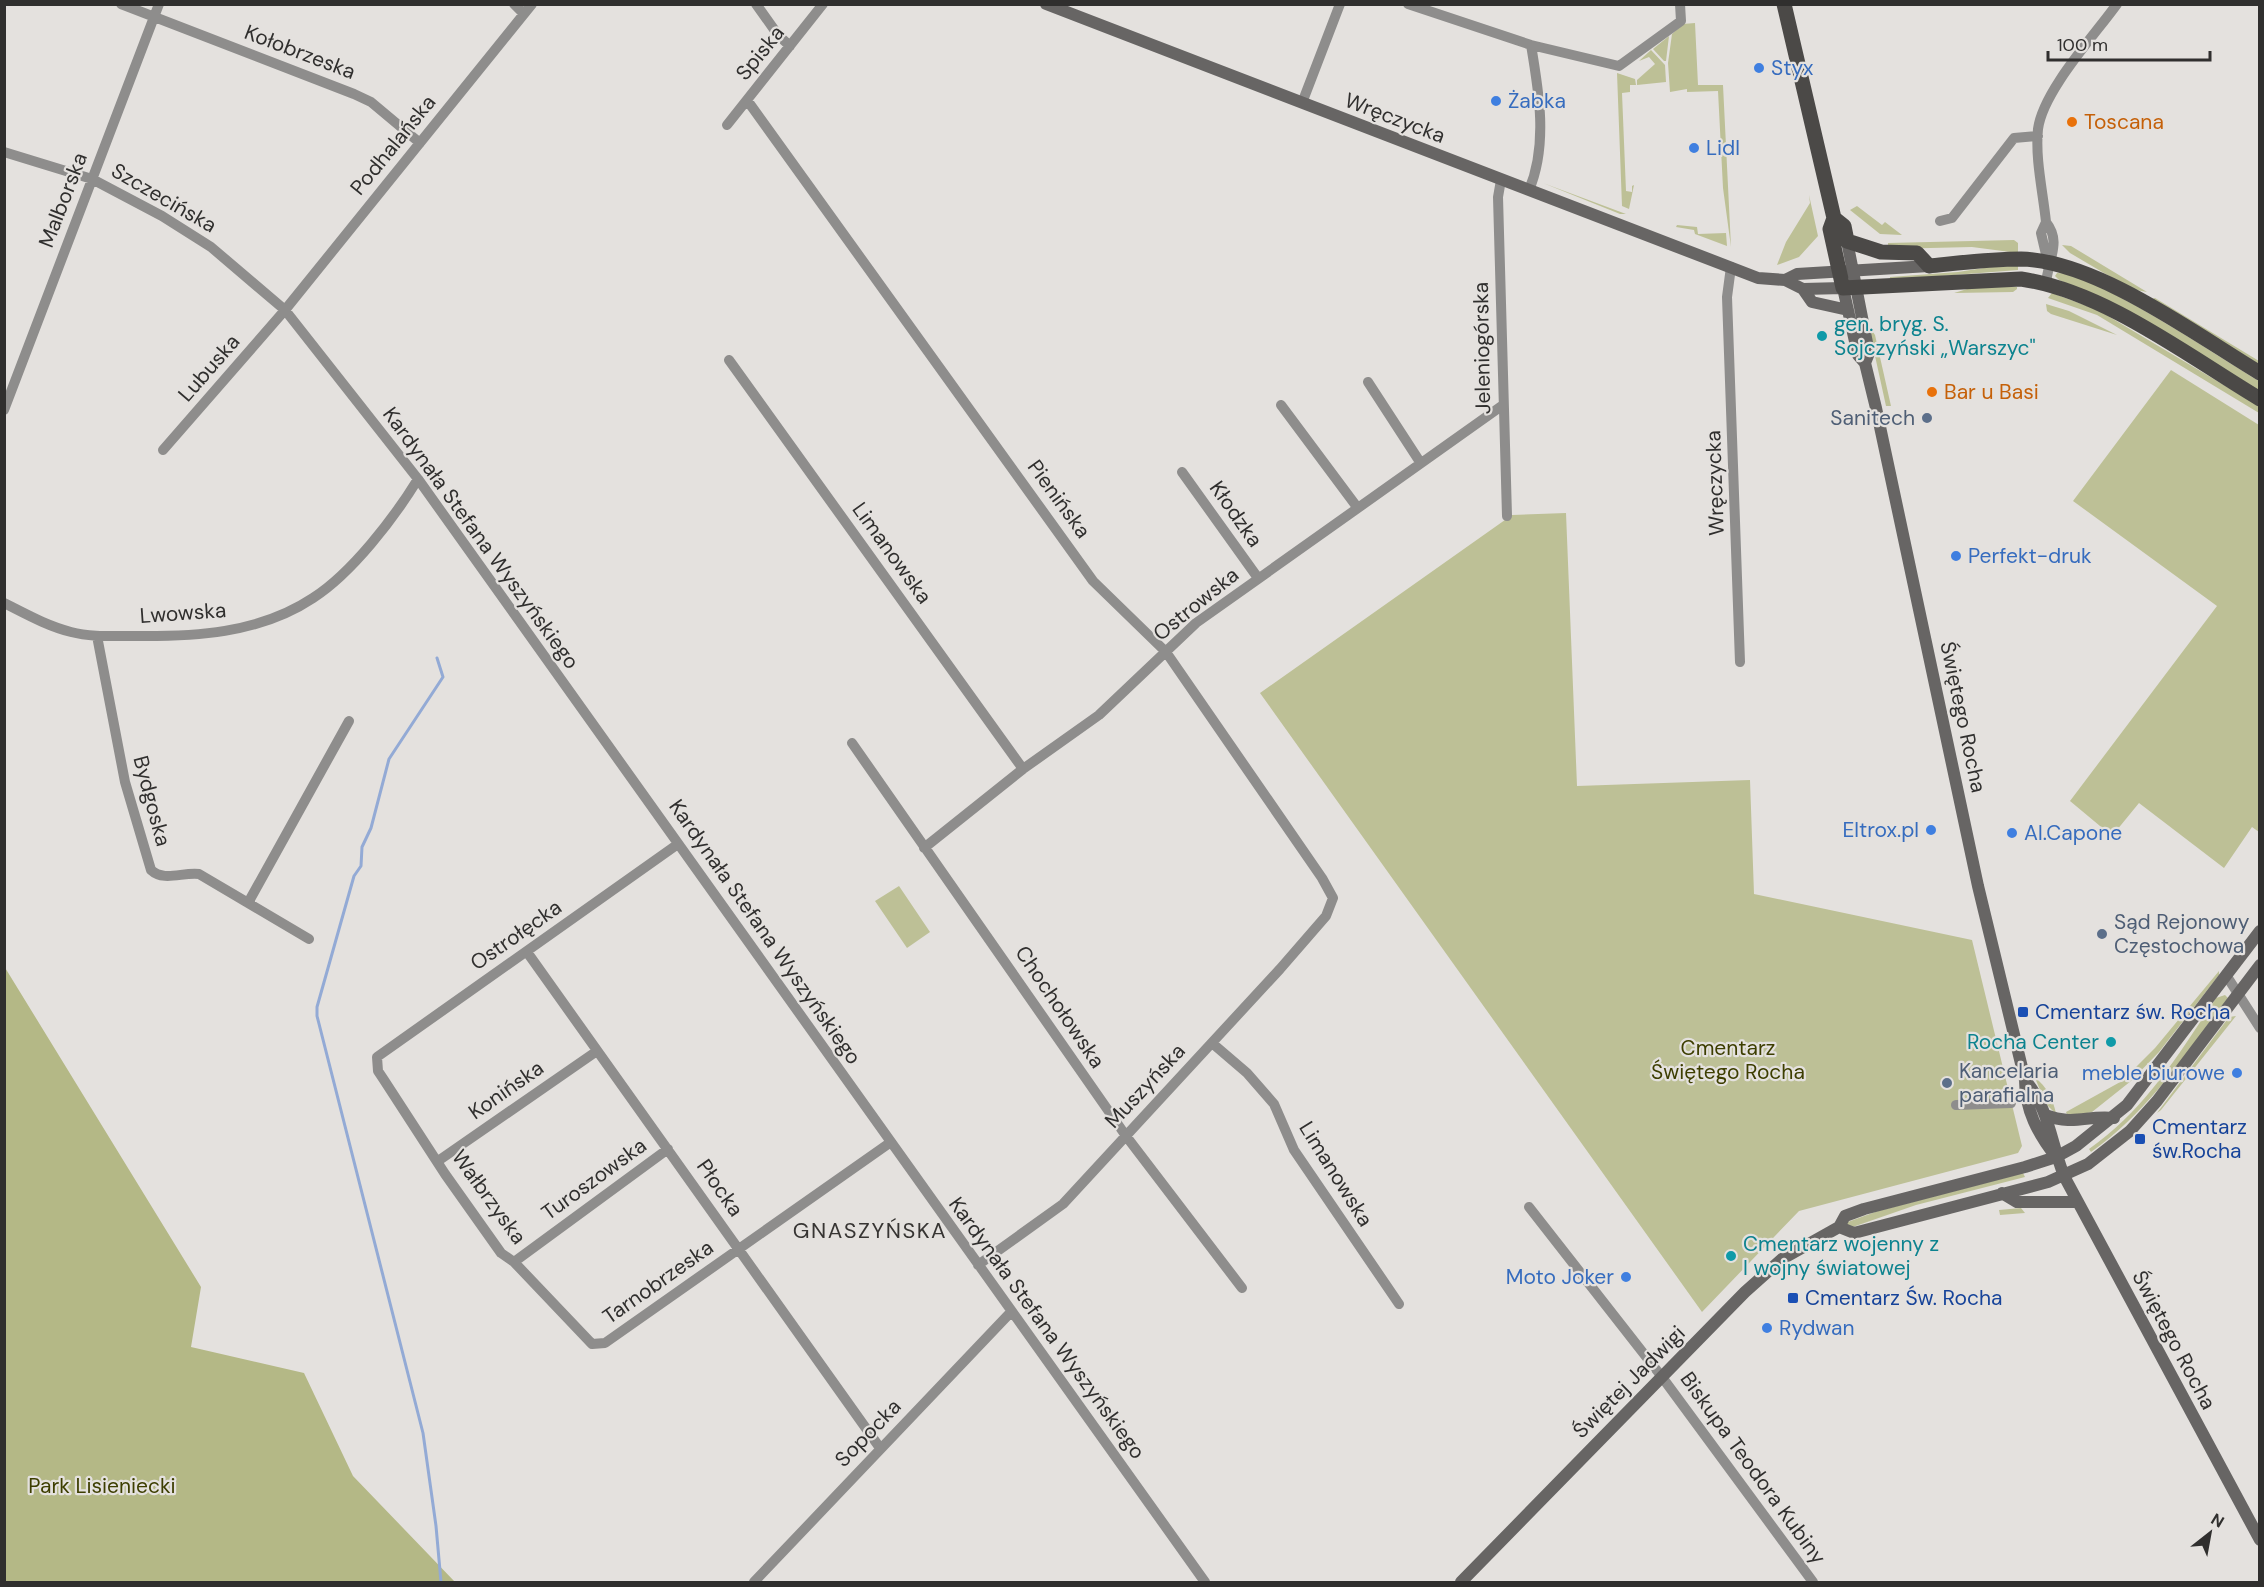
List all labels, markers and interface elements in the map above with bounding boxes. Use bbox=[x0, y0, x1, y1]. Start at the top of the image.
street label: Kołobrzeska bbox=[241, 18, 359, 86]
street label: Spiska bbox=[729, 20, 791, 86]
scale bar bbox=[2048, 24, 2210, 62]
text: 100 m bbox=[2057, 33, 2108, 57]
place label: Styx bbox=[1771, 54, 1814, 82]
marker: Styx bbox=[1752, 61, 1766, 75]
street label: Wręczycka bbox=[1341, 86, 1449, 150]
place label: Żabka bbox=[1508, 87, 1566, 115]
street label: Podhalańska bbox=[344, 89, 442, 201]
marker: Żabka bbox=[1489, 94, 1503, 108]
place label: Toscana bbox=[2084, 108, 2164, 136]
marker: Toscana bbox=[2065, 115, 2079, 129]
place label: Lidl bbox=[1706, 134, 1740, 162]
marker: Lidl bbox=[1687, 141, 1701, 155]
street label: Malborska bbox=[32, 148, 94, 252]
street label: Szczecińska bbox=[106, 157, 222, 239]
street label: Jeleniogórska bbox=[1467, 282, 1497, 414]
place label: gen. bryg. S. Sojczyński „Warszyc" bbox=[1834, 310, 2036, 362]
street label: Lubuska bbox=[172, 328, 246, 408]
marker: gen. bryg. S. Sojczyński „Warszyc" bbox=[1815, 329, 1829, 343]
place label: Bar u Basi bbox=[1944, 378, 2039, 406]
marker: Bar u Basi bbox=[1925, 385, 1939, 399]
street label: Kardynała Stefana Wyszyńskiego bbox=[376, 401, 586, 675]
place label: Sanitech bbox=[1830, 404, 1915, 432]
marker: Sanitech bbox=[1920, 411, 1934, 425]
street label: Wręczycka bbox=[1699, 430, 1731, 536]
street label: Pienińska bbox=[1021, 454, 1097, 544]
street label: Kłodzka bbox=[1203, 475, 1269, 553]
street label: Limanowska bbox=[846, 497, 938, 609]
place label: Perfekt-druk bbox=[1968, 542, 2092, 570]
marker: Perfekt-druk bbox=[1949, 549, 1963, 563]
street label: Ostrowska bbox=[1147, 561, 1245, 647]
street label: Lwowska bbox=[139, 596, 227, 630]
street label: Świętego Rocha bbox=[1933, 639, 1993, 795]
street label: Bydgoska bbox=[126, 753, 178, 849]
street label: Kardynała Stefana Wyszyńskiego bbox=[662, 794, 868, 1070]
place label: Eltrox.pl bbox=[1842, 816, 1919, 844]
place label: Al.Capone bbox=[2024, 819, 2122, 847]
marker: Eltrox.pl bbox=[1924, 823, 1938, 837]
marker: Al.Capone bbox=[2005, 826, 2019, 840]
street label: Ostrołęcka bbox=[465, 893, 567, 977]
place label: Sąd Rejonowy Częstochowa bbox=[2114, 908, 2250, 960]
marker: Sąd Rejonowy Częstochowa bbox=[2095, 927, 2109, 941]
street label: Chochołowska bbox=[1009, 940, 1111, 1074]
place label: Cmentarz św. Rocha bbox=[2035, 998, 2230, 1026]
marker: Cmentarz św. Rocha bbox=[2016, 1005, 2030, 1019]
place label: Rocha Center bbox=[1967, 1028, 2099, 1056]
park label: Cmentarz Świętego Rocha bbox=[1651, 1034, 1805, 1086]
marker: Rocha Center bbox=[2104, 1035, 2118, 1049]
street label: Muszyńska bbox=[1099, 1038, 1191, 1134]
street label: Konińska bbox=[463, 1054, 549, 1126]
place label: Kancelaria parafialna bbox=[1959, 1057, 2059, 1109]
place label: meble biurowe bbox=[2082, 1059, 2225, 1087]
marker: meble biurowe bbox=[2230, 1066, 2244, 1080]
marker: Kancelaria parafialna bbox=[1940, 1076, 1954, 1090]
place label: Cmentarz św.Rocha bbox=[2152, 1113, 2247, 1165]
street label: Limanowska bbox=[1293, 1116, 1379, 1232]
street label: Turoszowska bbox=[536, 1131, 652, 1227]
marker: Cmentarz św.Rocha bbox=[2133, 1132, 2147, 1146]
street label: Wałbrzyska bbox=[445, 1144, 533, 1250]
street label: Płocka bbox=[690, 1154, 750, 1222]
street label: Kardynała Stefana Wyszyńskiego bbox=[942, 1191, 1152, 1465]
district label: GNASZYŃSKA bbox=[793, 1216, 947, 1245]
place label: Cmentarz wojenny z I wojny światowej bbox=[1743, 1230, 1939, 1282]
street label: Tarnobrzeska bbox=[597, 1234, 719, 1330]
marker: Cmentarz wojenny z I wojny światowej bbox=[1724, 1249, 1738, 1263]
place label: Moto Joker bbox=[1506, 1263, 1614, 1291]
street label: Świętego Rocha bbox=[2126, 1266, 2222, 1414]
marker: Moto Joker bbox=[1619, 1270, 1633, 1284]
place label: Cmentarz Św. Rocha bbox=[1805, 1284, 2002, 1312]
marker: Cmentarz Św. Rocha bbox=[1786, 1291, 1800, 1305]
place label: Rydwan bbox=[1779, 1314, 1854, 1342]
street label: Świętej Jadwigi bbox=[1567, 1320, 1691, 1444]
marker: Rydwan bbox=[1760, 1321, 1774, 1335]
street label: Biskupa Teodora Kubiny bbox=[1674, 1366, 1832, 1570]
street label: Sopocka bbox=[829, 1393, 907, 1473]
park label: Park Lisieniecki bbox=[28, 1472, 176, 1500]
north arrow bbox=[2180, 1503, 2240, 1563]
text: N bbox=[2207, 1509, 2228, 1533]

